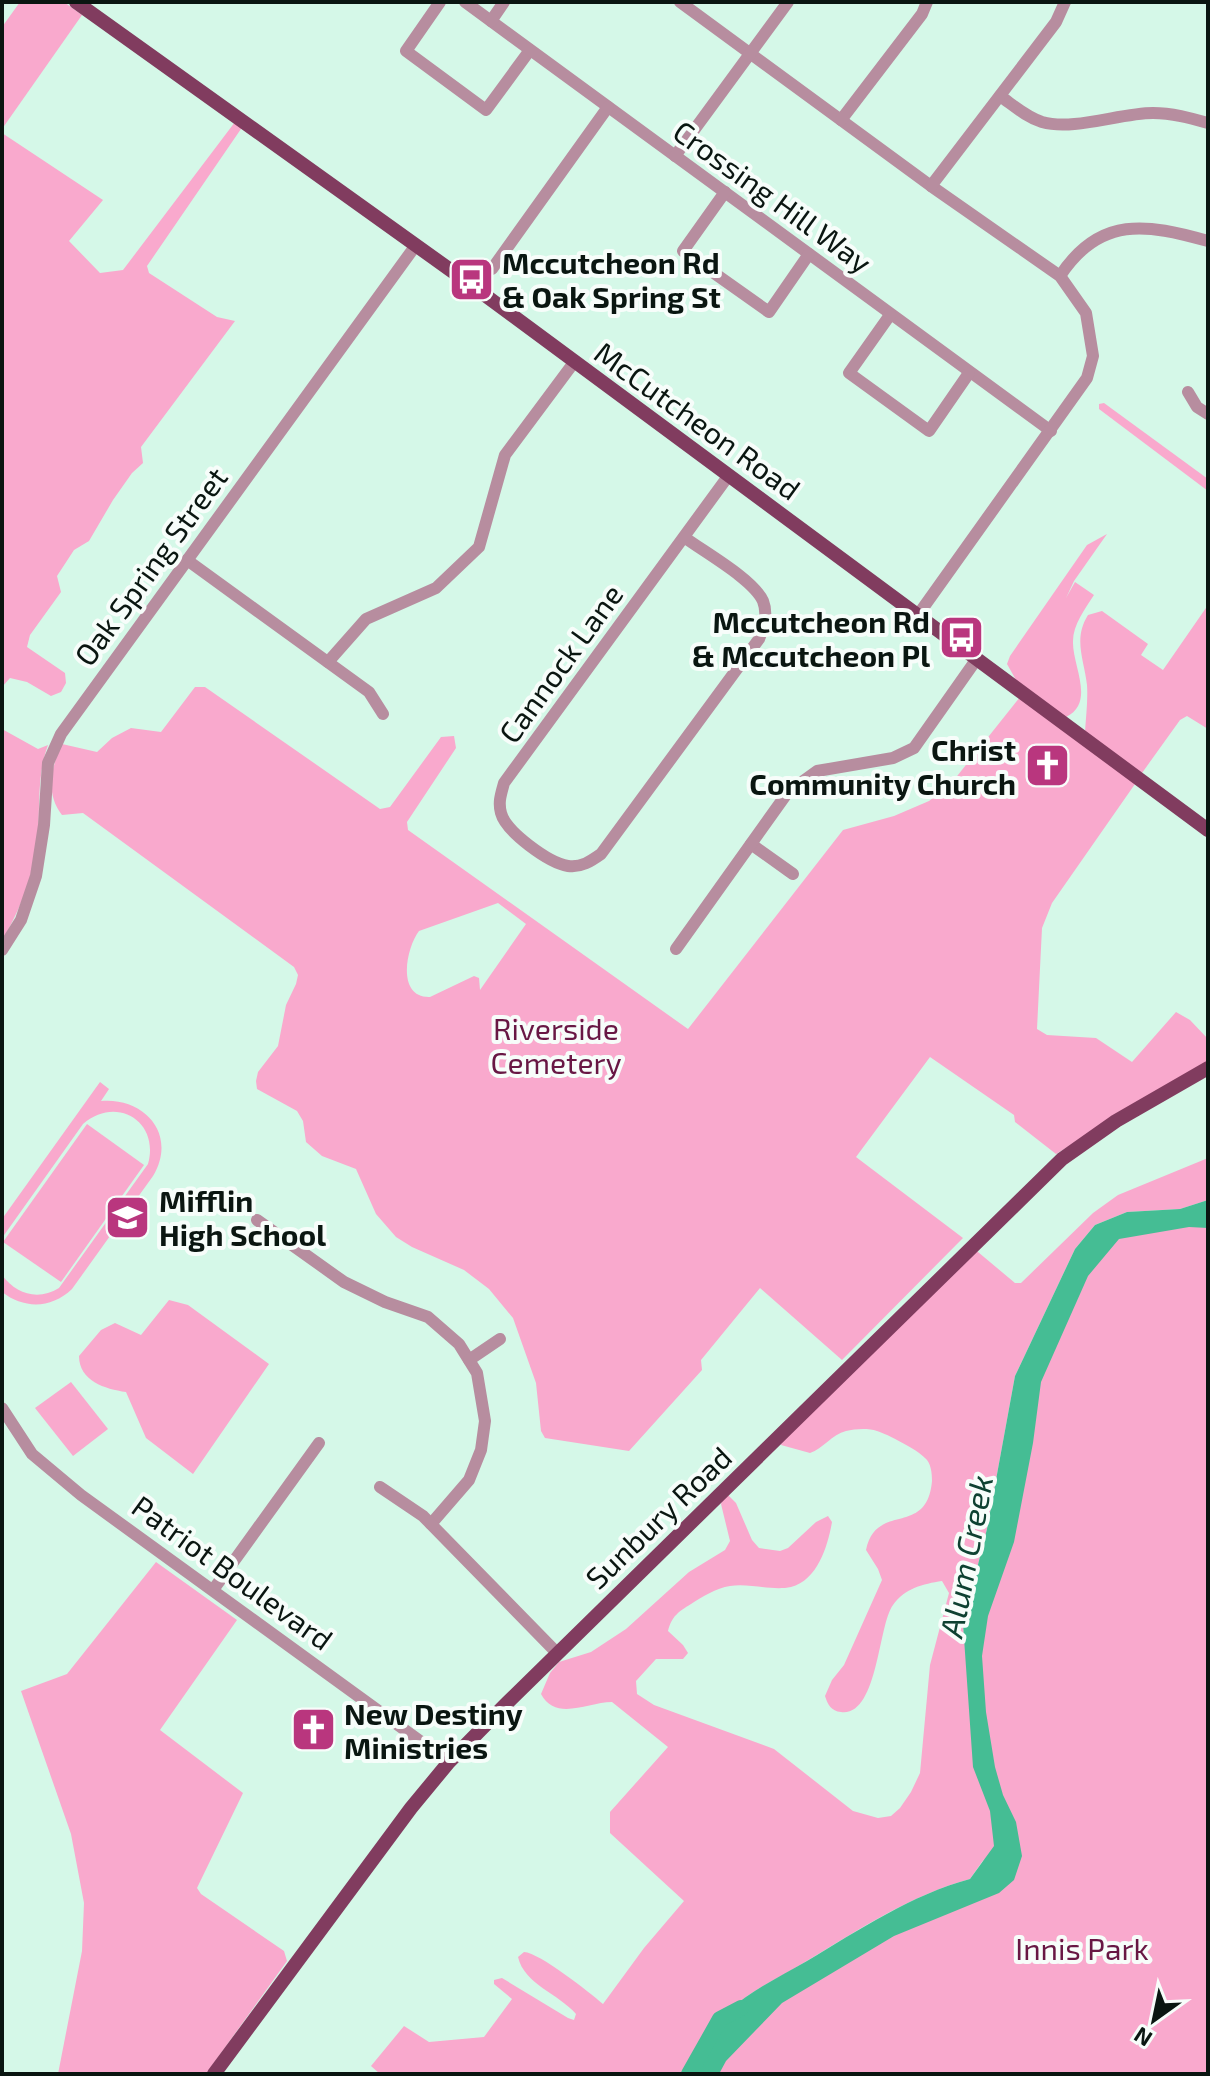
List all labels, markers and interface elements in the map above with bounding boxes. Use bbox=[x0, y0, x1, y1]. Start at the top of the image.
street label: Crossing Hill Way bbox=[667, 112, 879, 280]
place label: Mccutcheon Rd & Oak Spring St bbox=[502, 244, 721, 314]
bus stop icon: Mccutcheon Rd & Oak Spring St bbox=[447, 255, 495, 303]
street label: McCutcheon Road bbox=[588, 333, 808, 507]
street label: Oak Spring Street bbox=[66, 460, 234, 672]
street label: Cannock Lane bbox=[490, 577, 630, 749]
place label: Mccutcheon Rd & Mccutcheon Pl bbox=[692, 603, 930, 673]
bus stop icon: Mccutcheon Rd & Mccutcheon Pl bbox=[937, 614, 985, 662]
place label: Christ Community Church bbox=[749, 731, 1016, 802]
church icon: Christ Community Church bbox=[1023, 742, 1071, 790]
park label: Riverside Cemetery bbox=[490, 1010, 622, 1080]
place label: Mifflin High School bbox=[159, 1182, 326, 1252]
school or university icon: Mifflin High School bbox=[104, 1193, 152, 1241]
street label: Sunbury Road bbox=[578, 1439, 738, 1595]
water label: Alum Creek bbox=[931, 1472, 999, 1641]
street label: Patriot Boulevard bbox=[126, 1487, 340, 1657]
place label: New Destiny Ministries bbox=[344, 1695, 523, 1765]
church icon: New Destiny Ministries bbox=[289, 1706, 337, 1754]
park label: Innis Park bbox=[1015, 1930, 1149, 1966]
north arrow bbox=[1114, 1980, 1194, 2060]
text: N bbox=[1129, 2022, 1156, 2053]

